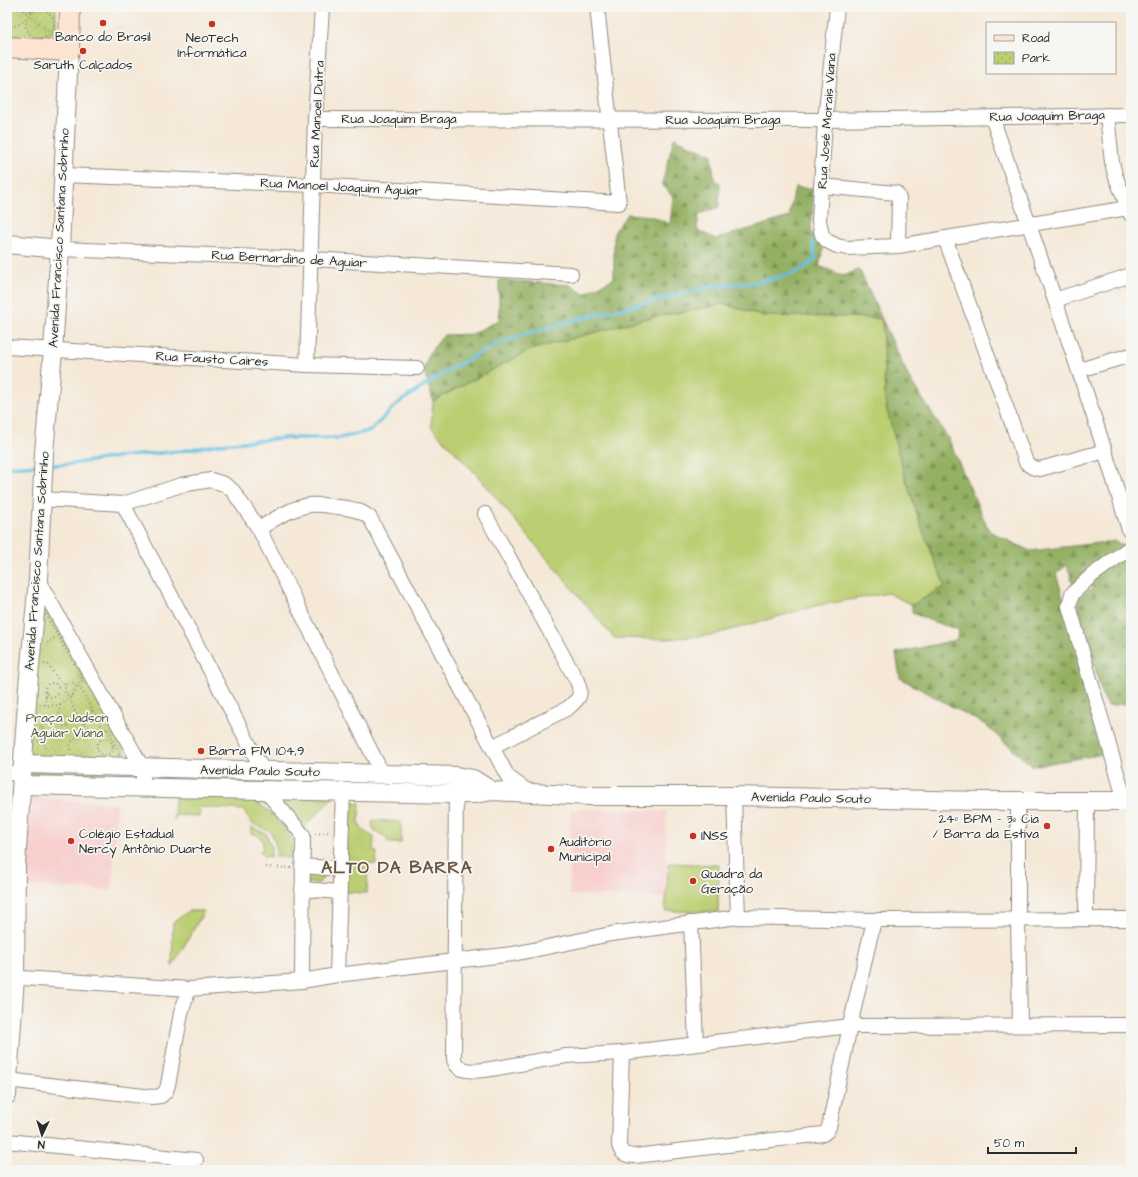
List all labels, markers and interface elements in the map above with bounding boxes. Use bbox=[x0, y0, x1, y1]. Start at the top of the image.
marker: Banco do Brasil bbox=[98, 18, 108, 28]
marker: NeoTech Informática bbox=[207, 19, 217, 29]
legend bbox=[986, 22, 1116, 74]
place label: Banco do Brasil bbox=[55, 28, 151, 46]
place label: NeoTech Informática bbox=[177, 29, 247, 62]
text: Road bbox=[1022, 30, 1050, 47]
marker: Saruth Calçados bbox=[78, 46, 88, 56]
text: Park bbox=[1022, 50, 1050, 67]
street label: Rua José Morais Viana bbox=[813, 52, 841, 189]
place label: Saruth Calçados bbox=[34, 56, 133, 74]
street label: Rua Manoel Dutra bbox=[305, 60, 329, 168]
street label: Rua Joaquim Braga bbox=[989, 106, 1105, 127]
street label: Rua Joaquim Braga bbox=[341, 110, 457, 129]
street label: Rua Joaquim Braga bbox=[665, 111, 781, 130]
street label: Avenida Francisco Santana Sobrinho bbox=[44, 127, 74, 348]
street label: Rua Manoel Joaquim Aguiar bbox=[260, 174, 422, 201]
street label: Rua Bernardino de Aguiar bbox=[211, 246, 367, 273]
street label: Rua Fausto Caires bbox=[155, 347, 269, 371]
street label: Avenida Francisco Santana Sobrinho bbox=[20, 450, 54, 671]
park label: Praça Jadson Aguiar Viana bbox=[26, 709, 109, 743]
place label: Barra FM 104,9 bbox=[209, 742, 304, 760]
marker: Barra FM 104,9 bbox=[196, 746, 206, 756]
street label: Avenida Paulo Souto bbox=[200, 761, 321, 781]
street label: Avenida Paulo Souto bbox=[751, 788, 872, 808]
place label: 24º BPM - 3ª Cia / Barra da Estiva bbox=[933, 810, 1039, 843]
marker: 24º BPM - 3ª Cia / Barra da Estiva bbox=[1042, 821, 1052, 831]
place label: Colégio Estadual Nercy Antônio Duarte bbox=[79, 825, 211, 859]
place label: INSS bbox=[701, 827, 728, 845]
marker: INSS bbox=[688, 831, 698, 841]
place label: Auditório Municipal bbox=[559, 833, 612, 866]
marker: Colégio Estadual Nercy Antônio Duarte bbox=[66, 836, 76, 846]
marker: Auditório Municipal bbox=[546, 844, 556, 854]
district label: ALTO DA BARRA bbox=[321, 856, 473, 880]
place label: Quadra da Geração bbox=[701, 865, 763, 898]
marker: Quadra da Geração bbox=[688, 876, 698, 886]
north arrow bbox=[22, 1115, 62, 1155]
scale bar bbox=[988, 1129, 1076, 1155]
text: 50 m bbox=[994, 1135, 1025, 1152]
text: N bbox=[37, 1137, 45, 1152]

